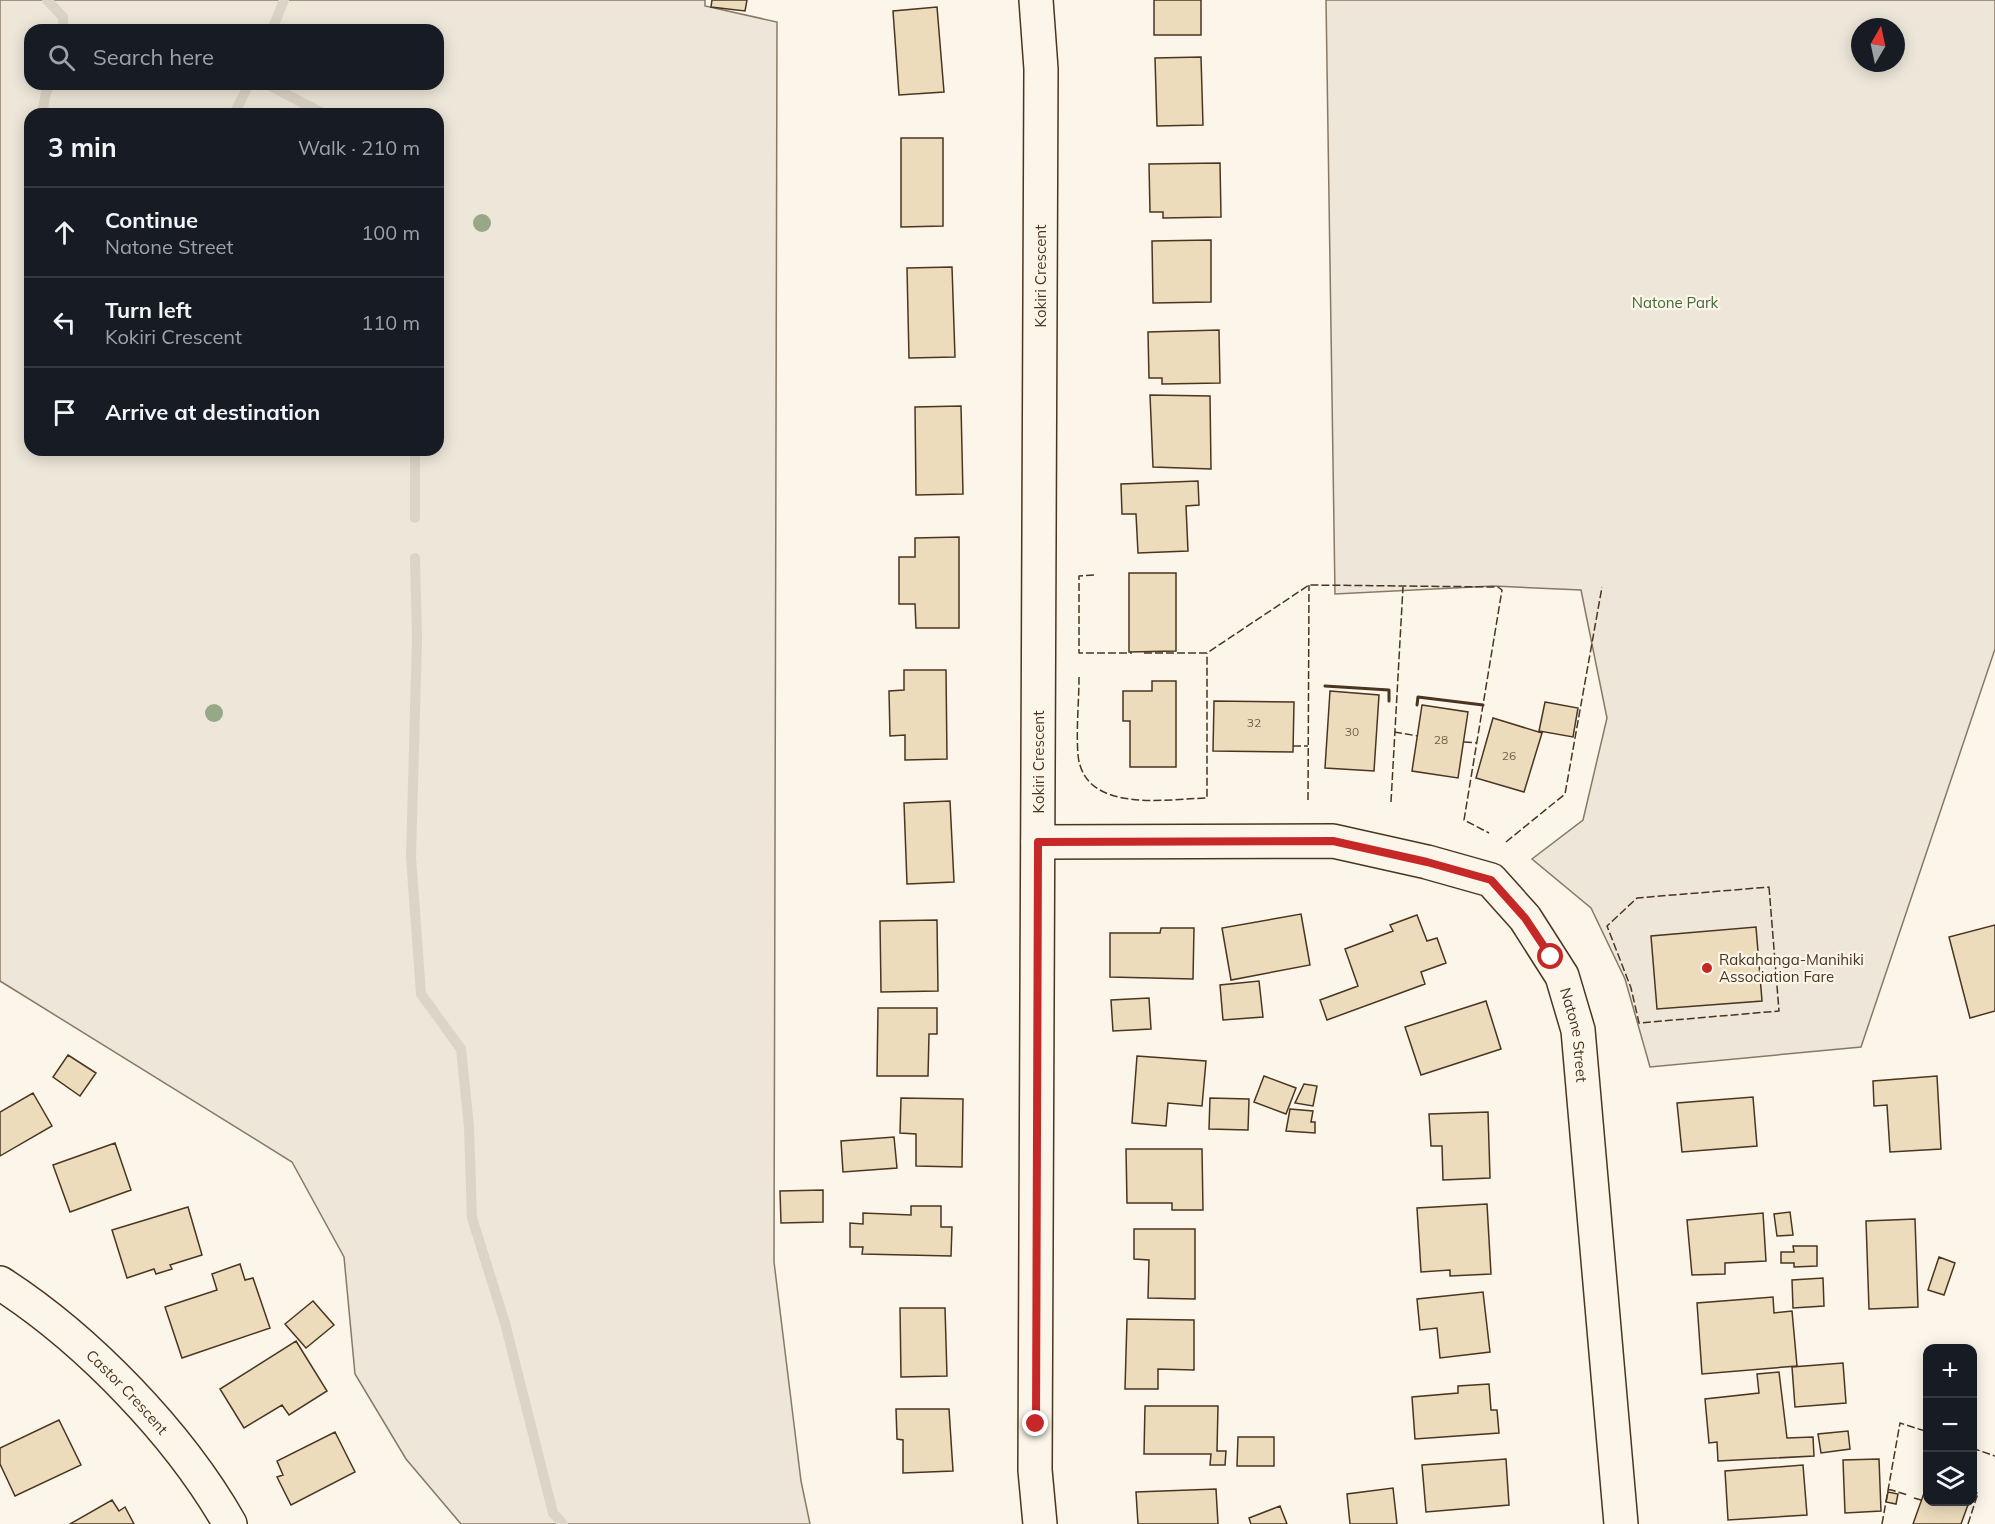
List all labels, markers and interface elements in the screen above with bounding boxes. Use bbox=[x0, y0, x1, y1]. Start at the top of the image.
north arrow bbox=[1851, 18, 1905, 72]
search box bbox=[24, 24, 444, 90]
icon: search bbox=[45, 41, 78, 74]
text: Search here bbox=[93, 43, 214, 71]
text: 3 min bbox=[48, 131, 117, 164]
text: Walk · 210 m bbox=[298, 135, 420, 160]
text: Continue bbox=[105, 206, 198, 234]
icon: ahead bbox=[48, 216, 81, 249]
text: 100 m bbox=[361, 220, 420, 245]
street label: Kokiri Crescent bbox=[1031, 225, 1050, 327]
text: Natone Street bbox=[105, 234, 233, 259]
park label: Natone Park bbox=[1632, 293, 1718, 312]
text: Turn left bbox=[105, 296, 192, 324]
icon: left bbox=[48, 306, 81, 339]
text: 110 m bbox=[361, 310, 420, 335]
text: Kokiri Crescent bbox=[105, 324, 242, 349]
icon: arrive bbox=[48, 396, 81, 429]
text: Arrive at destination bbox=[105, 398, 320, 426]
street label: Kokiri Crescent bbox=[1029, 711, 1048, 813]
house number: 32 bbox=[1247, 715, 1261, 730]
house number: 30 bbox=[1345, 724, 1359, 739]
house number: 28 bbox=[1434, 732, 1448, 747]
house number: 26 bbox=[1502, 748, 1516, 763]
route start bbox=[1537, 943, 1563, 969]
place label: Rakahanga-Manihiki Association Fare bbox=[1719, 950, 1864, 986]
marker: Rakahanga-Manihiki Association Fare bbox=[1700, 961, 1714, 975]
street label: Natone Street bbox=[1556, 985, 1592, 1083]
map controls bbox=[1923, 1344, 1977, 1506]
button: + bbox=[1923, 1344, 1977, 1398]
street label: Castor Crescent bbox=[83, 1345, 173, 1438]
button: − bbox=[1923, 1398, 1977, 1452]
route end bbox=[1022, 1410, 1048, 1436]
button: layers bbox=[1923, 1452, 1977, 1506]

